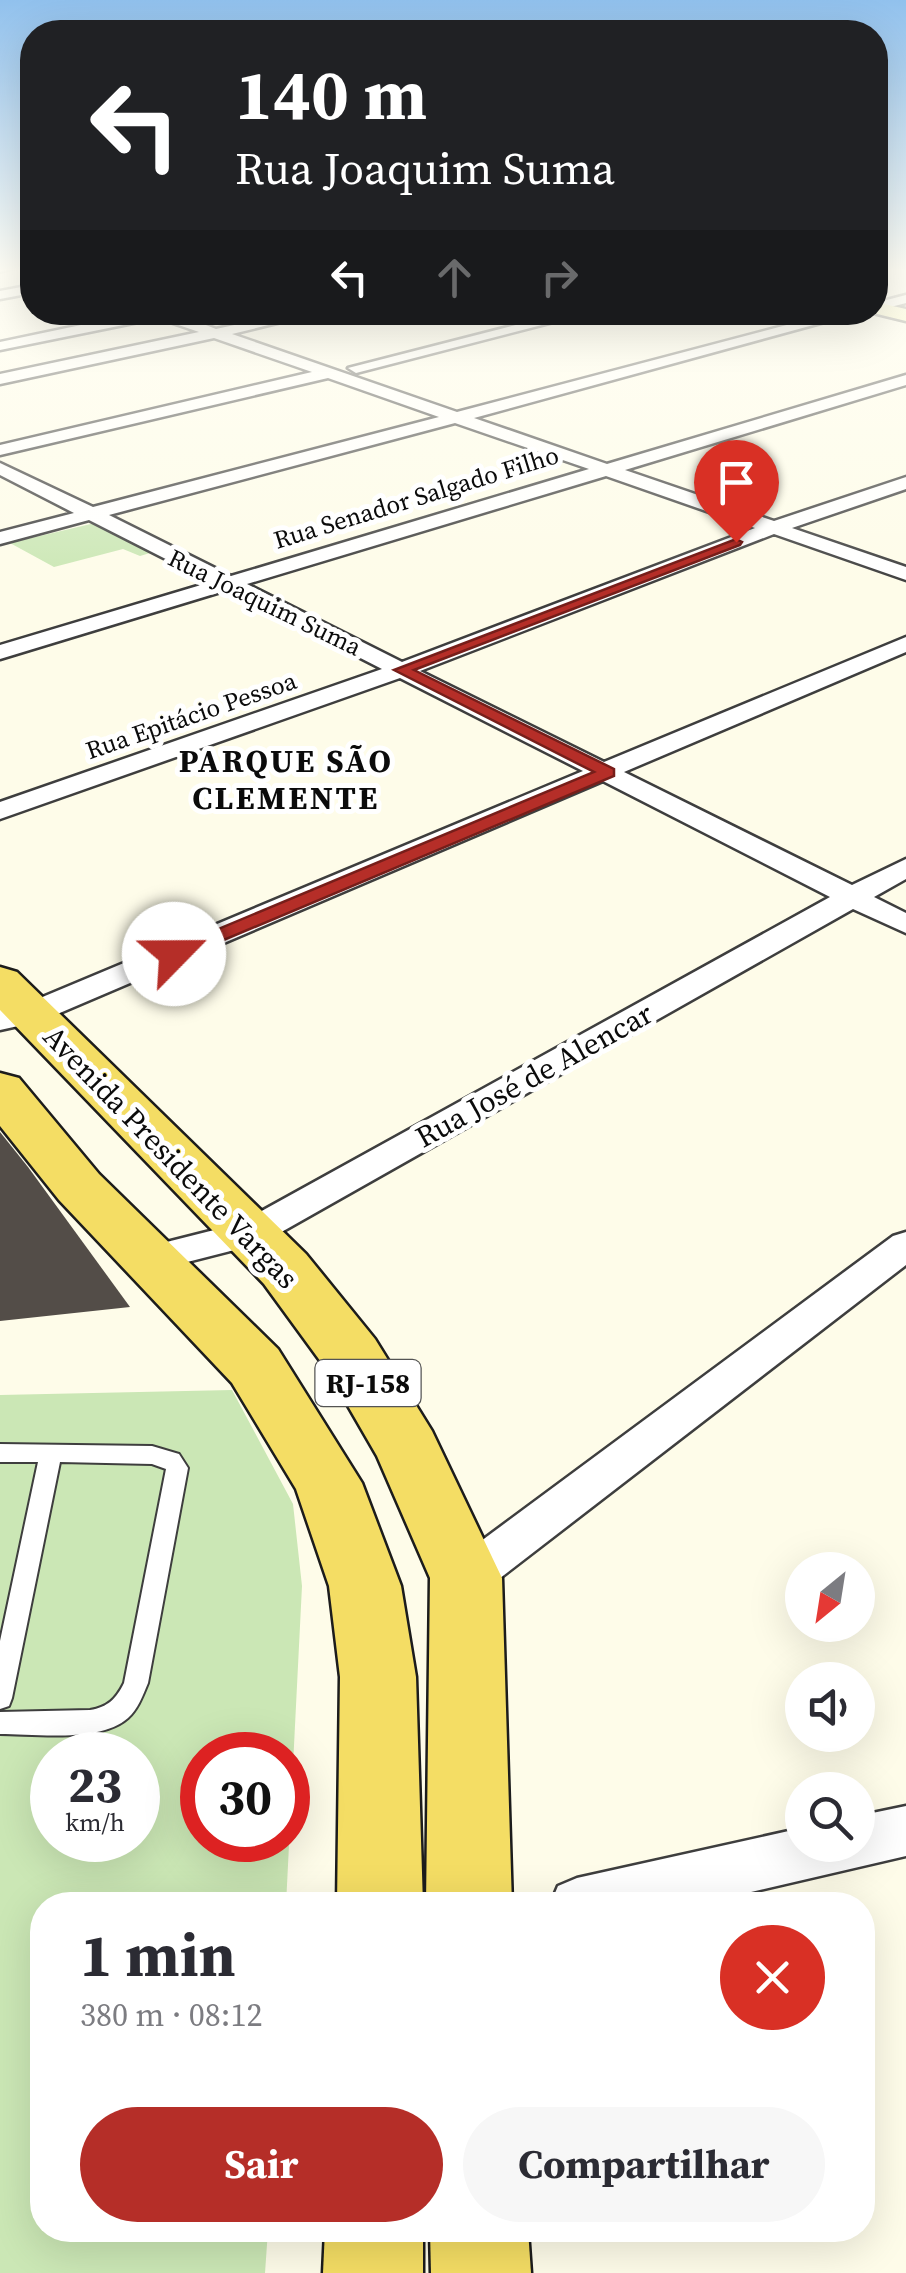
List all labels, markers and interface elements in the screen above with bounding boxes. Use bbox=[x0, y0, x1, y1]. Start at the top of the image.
text: 140 m bbox=[235, 46, 427, 142]
icon: left bbox=[70, 60, 200, 190]
text: Rua Joaquim Suma bbox=[235, 137, 615, 199]
icon: left bbox=[322, 250, 377, 305]
icon: ahead bbox=[427, 250, 482, 305]
icon: right bbox=[532, 250, 587, 305]
street label: Rua Senador Salgado Filho bbox=[269, 437, 563, 557]
pin bbox=[694, 440, 779, 543]
icon: arrive bbox=[709, 455, 764, 510]
street label: Rua Joaquim Suma bbox=[163, 540, 368, 664]
street label: Rua Epitácio Pessoa bbox=[81, 663, 301, 767]
district label: PARQUE SÃO CLEMENTE bbox=[179, 739, 393, 820]
position arrow bbox=[122, 902, 226, 1006]
street label: Rua José de Alencar bbox=[408, 993, 660, 1157]
street label: Avenida Presidente Vargas bbox=[34, 1016, 308, 1298]
road number: RJ-158 bbox=[316, 1360, 420, 1406]
north arrow bbox=[785, 1552, 875, 1642]
map controls bbox=[785, 1552, 875, 1862]
button: sound bbox=[785, 1662, 875, 1752]
speed limit sign: 30 bbox=[180, 1732, 310, 1862]
text: 23 bbox=[68, 1750, 122, 1819]
button: search bbox=[785, 1772, 875, 1862]
text: km/h bbox=[65, 1805, 125, 1839]
text: 1 min bbox=[80, 1914, 236, 1996]
button: close bbox=[720, 1925, 825, 2030]
text: 380 m · 08:12 bbox=[80, 1993, 262, 2037]
button: Sair bbox=[80, 2107, 443, 2222]
button: Compartilhar bbox=[463, 2107, 825, 2222]

